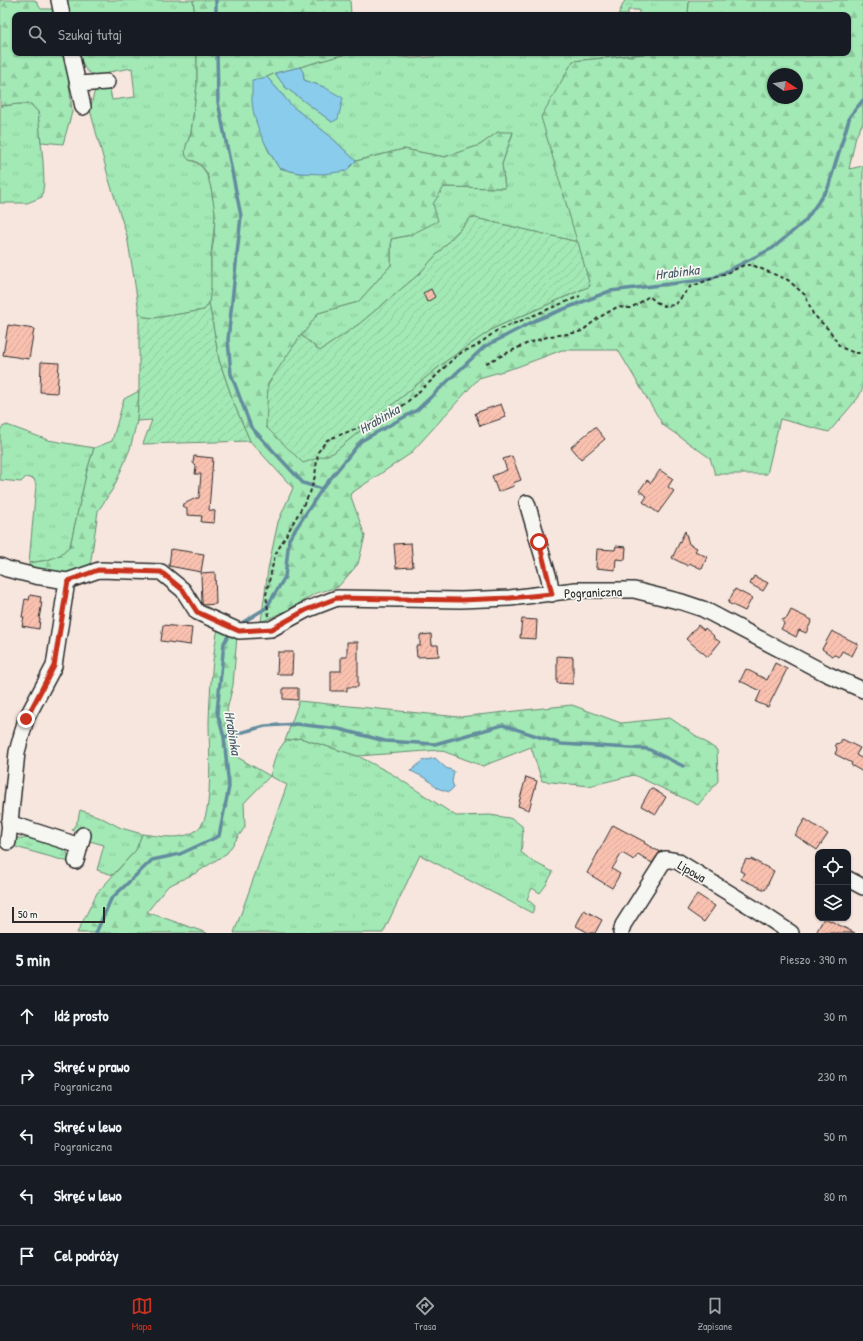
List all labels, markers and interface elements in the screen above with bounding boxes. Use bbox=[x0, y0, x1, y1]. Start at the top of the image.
search box bbox=[12, 12, 851, 56]
icon: search bbox=[26, 23, 48, 45]
text: Szukaj tutaj bbox=[58, 24, 122, 45]
north arrow bbox=[767, 68, 803, 104]
water label: Hrabinka bbox=[654, 259, 701, 284]
water label: Hrabinka bbox=[355, 399, 404, 438]
route start bbox=[530, 533, 548, 551]
street label: Pograniczna bbox=[564, 582, 622, 602]
route end bbox=[17, 710, 35, 728]
water label: Hrabinka bbox=[221, 710, 247, 758]
map controls bbox=[815, 849, 851, 921]
button: locate bbox=[815, 849, 851, 885]
street label: Lipowa bbox=[675, 856, 709, 886]
button: layers bbox=[815, 885, 851, 921]
scale bar bbox=[12, 905, 105, 924]
text: 50 m bbox=[18, 907, 38, 921]
text: 5 min bbox=[16, 948, 50, 971]
text: Pieszo · 390 m bbox=[780, 950, 847, 968]
icon: ahead bbox=[16, 1005, 38, 1027]
text: Idź prosto bbox=[54, 1005, 108, 1026]
text: 30 m bbox=[824, 1007, 847, 1025]
text: Skręć w prawo bbox=[54, 1056, 130, 1077]
icon: right bbox=[16, 1065, 38, 1087]
text: 230 m bbox=[817, 1067, 847, 1085]
text: Pograniczna bbox=[54, 1077, 112, 1095]
text: Skręć w lewo bbox=[54, 1116, 121, 1137]
icon: left bbox=[16, 1125, 38, 1147]
text: 50 m bbox=[824, 1127, 847, 1145]
text: Pograniczna bbox=[54, 1137, 112, 1155]
icon: left bbox=[16, 1185, 38, 1207]
text: Skręć w lewo bbox=[54, 1185, 121, 1206]
text: 80 m bbox=[824, 1187, 847, 1205]
icon: arrive bbox=[16, 1245, 38, 1267]
text: Cel podróży bbox=[54, 1245, 119, 1266]
tab: Mapa bbox=[131, 1295, 153, 1333]
tab: Trasa bbox=[414, 1295, 436, 1333]
tab: Zapisane bbox=[697, 1295, 732, 1333]

